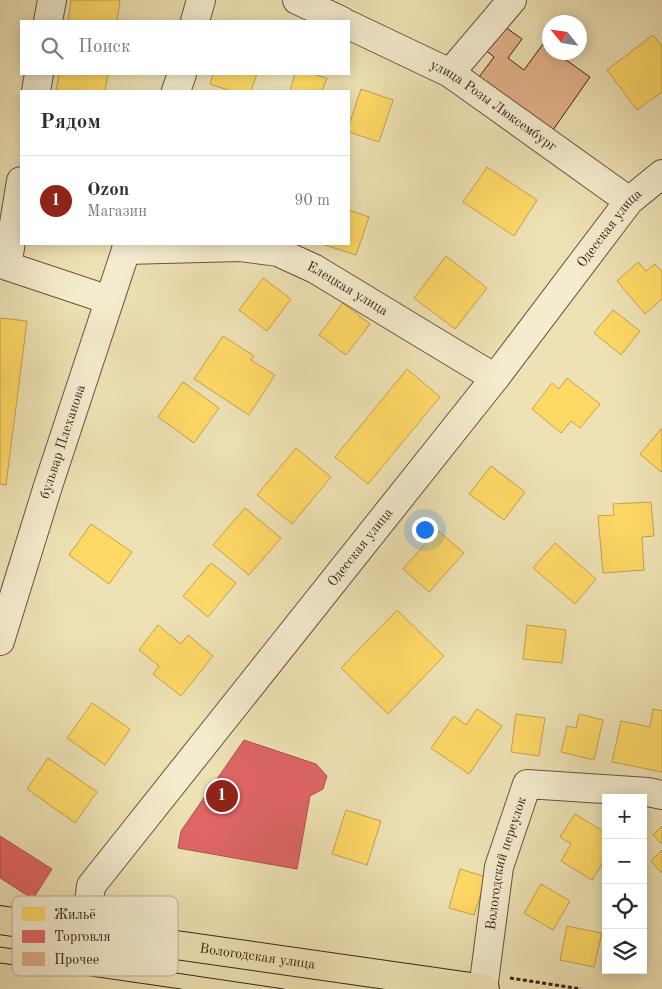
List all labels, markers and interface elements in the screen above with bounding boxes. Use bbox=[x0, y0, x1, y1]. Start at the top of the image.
north arrow bbox=[542, 15, 587, 60]
search box bbox=[20, 20, 350, 75]
icon: search bbox=[38, 34, 66, 62]
text: Поиск bbox=[78, 38, 130, 57]
street label: улица Розы Люксембург bbox=[428, 58, 559, 154]
text: Рядом bbox=[40, 112, 101, 133]
text: Ozon bbox=[87, 181, 129, 200]
street label: Одесская улица bbox=[574, 186, 645, 270]
text: 1 bbox=[51, 193, 61, 209]
text: 90 m bbox=[294, 193, 330, 209]
text: Магазин bbox=[87, 204, 147, 220]
street label: Елецкая улица bbox=[305, 259, 390, 318]
street label: бульвар Плеханова bbox=[38, 383, 88, 500]
street label: Одесская улица bbox=[325, 506, 396, 589]
your location bbox=[412, 517, 438, 543]
pin: 1 bbox=[206, 777, 238, 815]
map controls bbox=[602, 794, 647, 974]
button: + bbox=[602, 794, 647, 839]
street label: Вологодский переулок bbox=[484, 795, 529, 931]
button: − bbox=[602, 839, 647, 884]
button: locate bbox=[602, 884, 647, 929]
legend bbox=[12, 896, 178, 976]
text: Жильё bbox=[54, 908, 96, 922]
button: layers bbox=[602, 929, 647, 974]
text: Торговля bbox=[54, 930, 111, 944]
street label: Вологодская улица bbox=[199, 941, 316, 972]
text: Прочее bbox=[54, 953, 99, 967]

